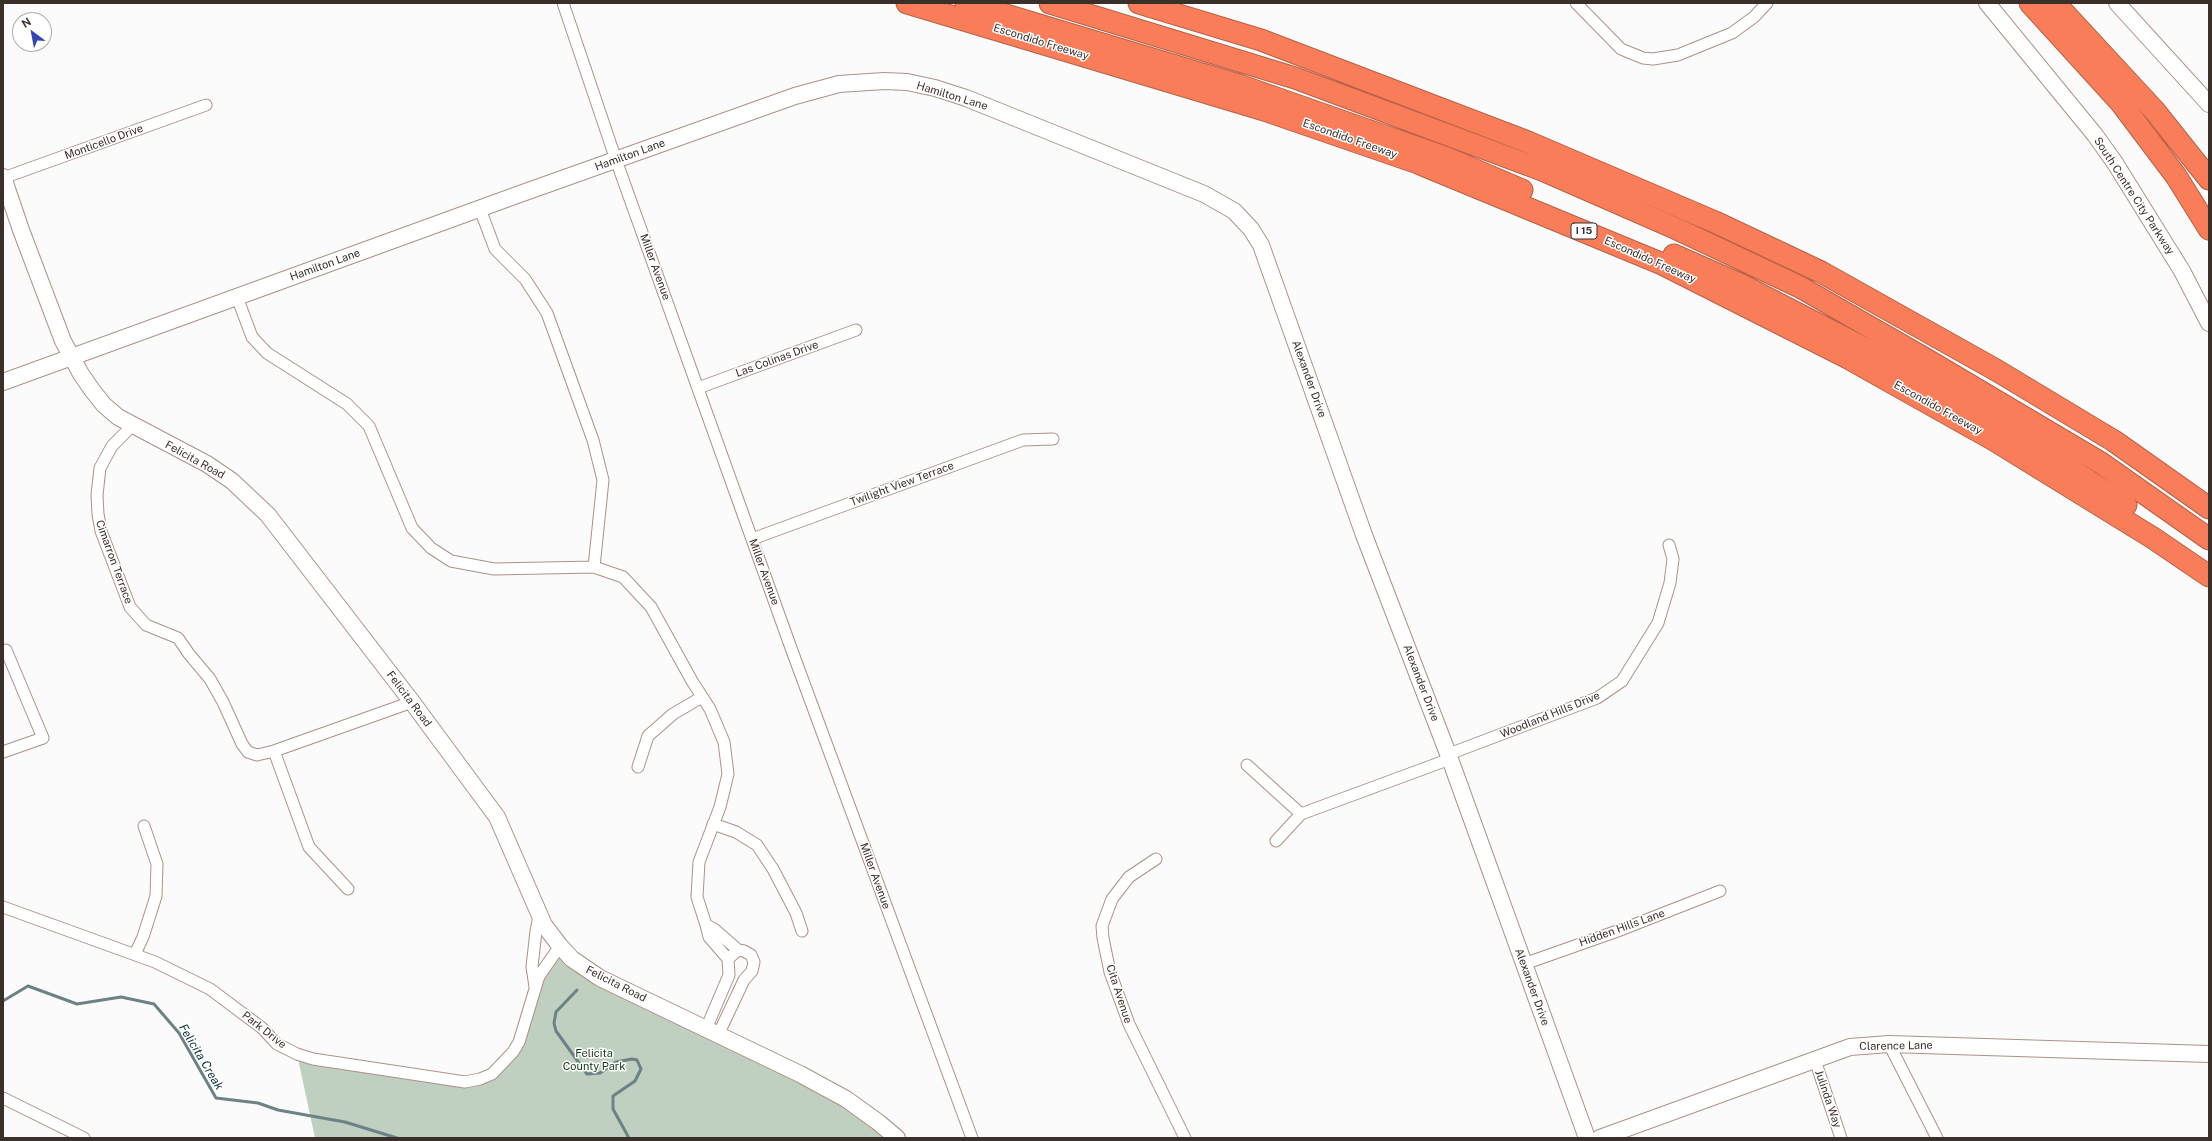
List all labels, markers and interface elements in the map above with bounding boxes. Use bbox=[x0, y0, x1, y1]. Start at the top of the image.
north arrow bbox=[12, 12, 52, 52]
text: N bbox=[19, 15, 33, 30]
street label: Escondido Freeway bbox=[992, 21, 1090, 63]
street label: Hamilton Lane bbox=[915, 79, 989, 113]
street label: Escondido Freeway bbox=[1301, 117, 1399, 161]
street label: Monticello Drive bbox=[63, 122, 145, 162]
street label: South Centre City Parkway bbox=[2091, 135, 2177, 257]
street label: Hamilton Lane bbox=[593, 136, 667, 174]
road number: I 15 bbox=[1571, 223, 1597, 239]
street label: Miller Avenue bbox=[637, 232, 673, 302]
street label: Escondido Freeway bbox=[1602, 234, 1698, 286]
street label: Hamilton Lane bbox=[288, 246, 362, 284]
street label: Las Colinas Drive bbox=[734, 338, 820, 380]
street label: Alexander Drive bbox=[1289, 339, 1329, 419]
street label: Escondido Freeway bbox=[1892, 378, 1984, 438]
street label: Felicita Road bbox=[163, 438, 227, 482]
street label: Twilight View Terrace bbox=[848, 459, 956, 509]
street label: Cimarron Terrace bbox=[93, 518, 135, 606]
street label: Miller Avenue bbox=[746, 537, 782, 607]
street label: Alexander Drive bbox=[1400, 643, 1442, 723]
street label: Felicita Road bbox=[384, 669, 434, 729]
street label: Woodland Hills Drive bbox=[1498, 689, 1602, 741]
street label: Miller Avenue bbox=[857, 841, 893, 911]
street label: Hidden Hills Lane bbox=[1577, 906, 1667, 950]
street label: Alexander Drive bbox=[1512, 947, 1552, 1027]
street label: Felicita Road bbox=[583, 963, 649, 1005]
street label: Cita Avenue bbox=[1103, 963, 1135, 1025]
street label: Park Drive bbox=[239, 1009, 289, 1051]
water label: Felicita Creak bbox=[176, 1021, 226, 1093]
street label: Clarence Lane bbox=[1859, 1039, 1933, 1053]
park label: Felicita County Park bbox=[563, 1047, 625, 1073]
street label: Julinda Way bbox=[1812, 1068, 1844, 1130]

